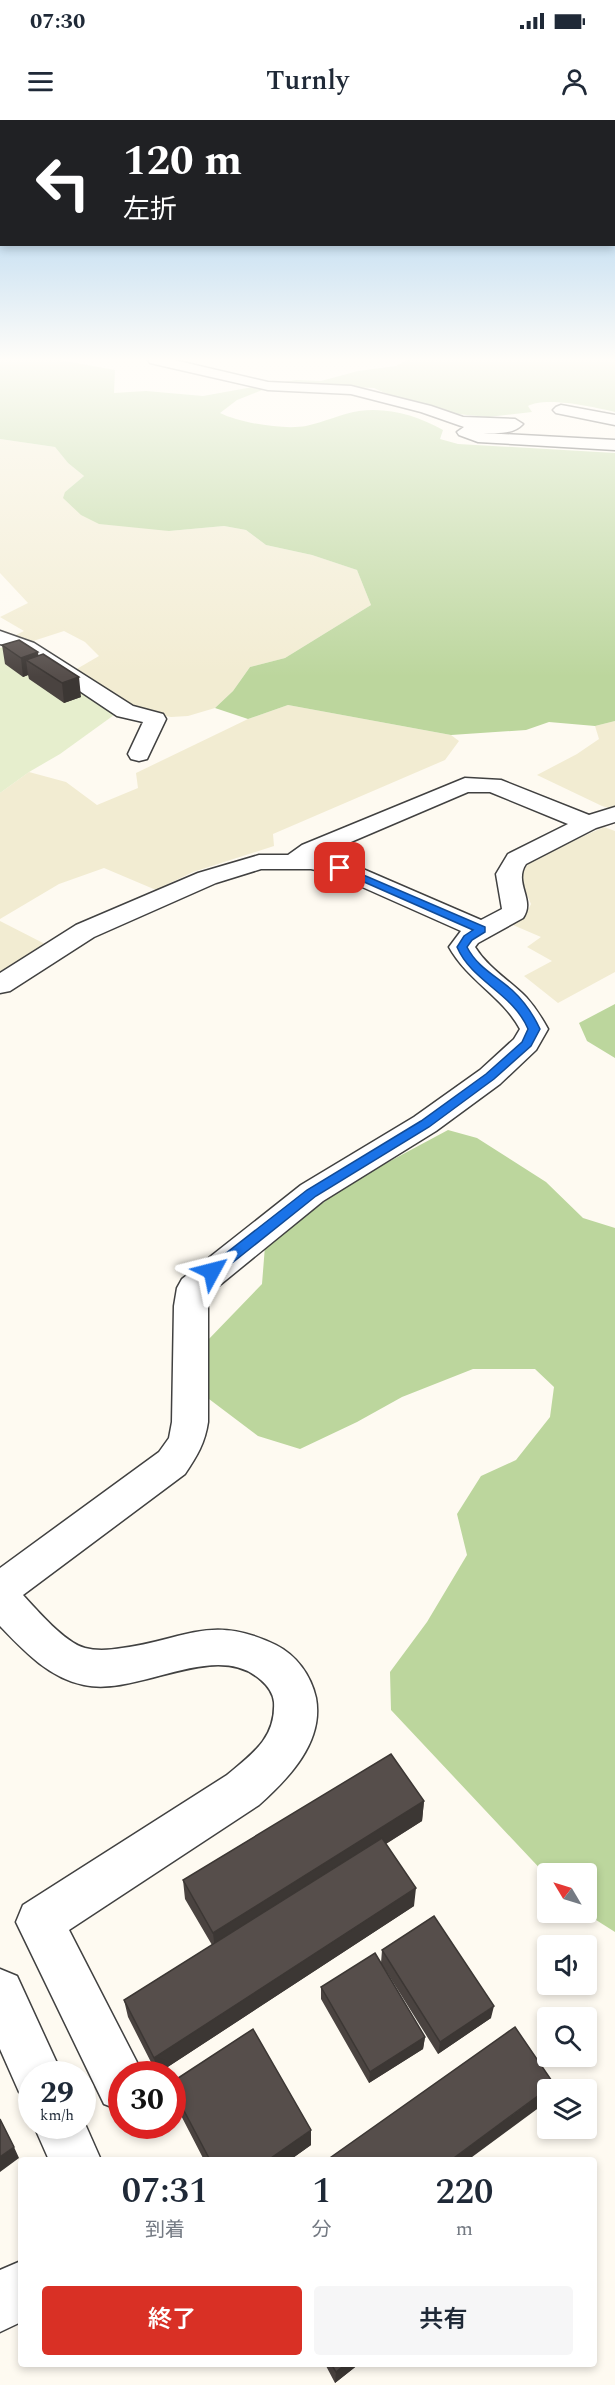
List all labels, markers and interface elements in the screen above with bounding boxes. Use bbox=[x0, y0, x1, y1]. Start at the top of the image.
text: 07:30 bbox=[30, 5, 85, 38]
text: Turnly bbox=[266, 60, 349, 102]
icon: menu bbox=[24, 65, 57, 98]
icon: person bbox=[558, 65, 591, 98]
text: 120 m bbox=[123, 130, 242, 193]
icon: left bbox=[24, 144, 102, 222]
text: 左折 bbox=[123, 189, 177, 231]
pin bbox=[314, 842, 365, 893]
icon: arrive bbox=[323, 851, 356, 884]
position arrow bbox=[180, 1239, 244, 1303]
north arrow bbox=[537, 1863, 597, 1923]
map controls bbox=[537, 1863, 597, 2139]
button: sound bbox=[537, 1935, 597, 1995]
button: search bbox=[537, 2007, 597, 2067]
speed limit sign: 30 bbox=[108, 2061, 186, 2139]
text: 29 bbox=[40, 2070, 74, 2116]
button: layers bbox=[537, 2079, 597, 2139]
text: km/h bbox=[40, 2104, 74, 2127]
text: 07:31 bbox=[122, 2164, 208, 2219]
text: 1 bbox=[312, 2164, 331, 2219]
text: 220 bbox=[435, 2165, 493, 2220]
text: m bbox=[456, 2214, 473, 2244]
text: 到着 bbox=[145, 2215, 185, 2245]
text: 分 bbox=[312, 2215, 332, 2245]
button: 終了 bbox=[42, 2286, 302, 2355]
button: 共有 bbox=[314, 2286, 573, 2355]

